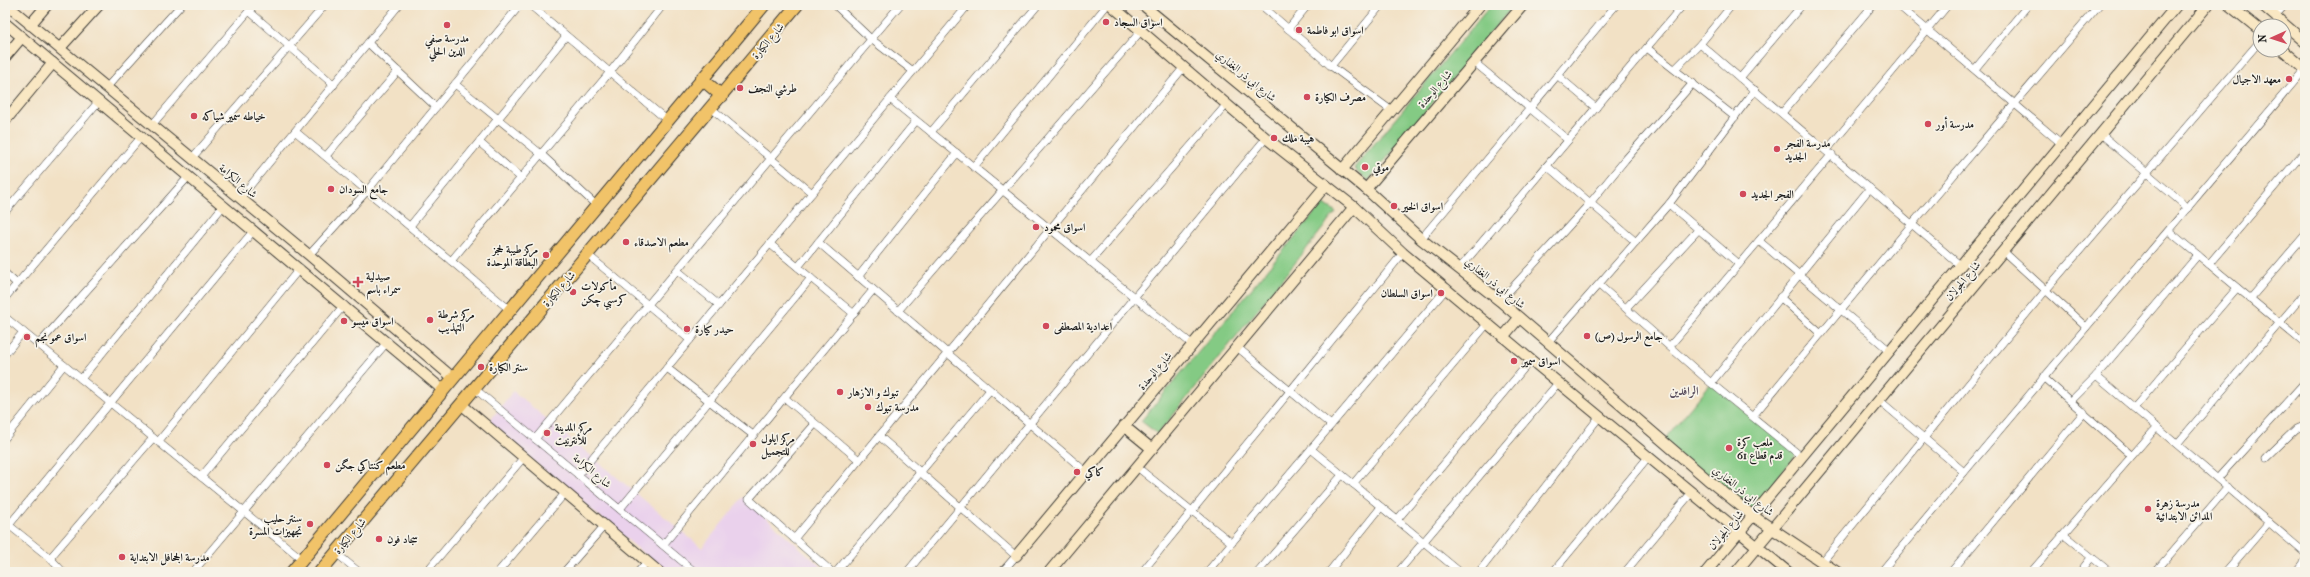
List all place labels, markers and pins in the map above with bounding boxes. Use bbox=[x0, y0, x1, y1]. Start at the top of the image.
place label: اسواق السجاد bbox=[1114, 16, 1163, 29]
marker: اسواق السجاد bbox=[1101, 17, 1111, 27]
marker: مدرسة صفي الدين الحلي bbox=[442, 20, 452, 30]
place label: اسواق ابو فاطمة bbox=[1307, 24, 1364, 37]
marker: اسواق ابو فاطمة bbox=[1294, 25, 1304, 35]
place label: مدرسة صفي الدين الحلي bbox=[424, 32, 469, 62]
place label: معهد الاجيال bbox=[2232, 73, 2281, 86]
marker: معهد الاجيال bbox=[2284, 74, 2294, 84]
place label: طرشي النجف bbox=[748, 82, 797, 99]
marker: طرشي النجف bbox=[735, 83, 745, 93]
place label: مصرف الكيارة bbox=[1315, 91, 1366, 105]
marker: مصرف الكيارة bbox=[1302, 92, 1312, 102]
place label: خياطه سمير شياكه bbox=[202, 109, 266, 123]
marker: خياطه سمير شياكه bbox=[189, 111, 199, 121]
place label: مدرسة أور bbox=[1934, 116, 1974, 132]
marker: مدرسة أور bbox=[1923, 119, 1933, 129]
place label: هيبة ملك bbox=[1282, 132, 1314, 145]
marker: هيبة ملك bbox=[1269, 133, 1279, 143]
place label: مدرسة الفجر الجديد bbox=[1784, 137, 1831, 163]
marker: مدرسة الفجر الجديد bbox=[1772, 144, 1782, 154]
place label: موقي bbox=[1372, 161, 1389, 176]
marker: موقي bbox=[1360, 162, 1370, 172]
place label: جامع السودان bbox=[339, 183, 389, 200]
marker: جامع السودان bbox=[326, 184, 336, 194]
place label: الفجر الجديد bbox=[1751, 188, 1794, 202]
marker: الفجر الجديد bbox=[1738, 189, 1748, 199]
place label: اسواق الخير bbox=[1400, 200, 1443, 213]
marker: اسواق الخير bbox=[1389, 201, 1399, 211]
place label: اسواق محمود bbox=[1044, 221, 1086, 234]
marker: اسواق محمود bbox=[1031, 222, 1041, 232]
place label: مطعم الاصدقاء bbox=[634, 236, 689, 253]
marker: مطعم الاصدقاء bbox=[621, 237, 631, 247]
place label: مركز طيبة لحجز البطاقة الموحدة bbox=[487, 243, 538, 269]
marker: مركز طيبة لحجز البطاقة الموحدة bbox=[541, 250, 551, 260]
place label: صيدلية سمراء باسم bbox=[366, 270, 401, 300]
marker: صيدلية سمراء باسم bbox=[353, 277, 363, 287]
place label: مأكولات كرسبي چكن bbox=[581, 278, 627, 310]
marker: مأكولات كرسبي چكن bbox=[568, 287, 578, 297]
place label: اسواق السلطان bbox=[1381, 287, 1433, 300]
marker: اسواق السلطان bbox=[1436, 288, 1446, 298]
place label: مركز شرطة التهذيب bbox=[438, 308, 475, 335]
place label: اسواق ميسو bbox=[351, 315, 394, 328]
marker: مركز شرطة التهذيب bbox=[425, 315, 435, 325]
marker: اسواق ميسو bbox=[339, 316, 349, 326]
place label: اعدادية المصطفى bbox=[1053, 320, 1112, 335]
marker: اعدادية المصطفى bbox=[1041, 321, 1051, 331]
place label: حيدر كيارة bbox=[695, 323, 734, 336]
marker: حيدر كيارة bbox=[682, 324, 692, 334]
place label: جامع الرسول (ص) bbox=[1595, 330, 1663, 347]
place label: اسواق عمو نجم bbox=[35, 331, 86, 348]
marker: جامع الرسول (ص) bbox=[1582, 331, 1592, 341]
marker: اسواق عمو نجم bbox=[22, 332, 32, 342]
place label: اسواق سمير bbox=[1520, 355, 1560, 368]
marker: اسواق سمير bbox=[1509, 356, 1519, 366]
place label: سنتر الكيارة bbox=[489, 361, 528, 374]
marker: سنتر الكيارة bbox=[476, 362, 486, 372]
place label: تبوك و الازهار bbox=[846, 386, 899, 400]
marker: تبوك و الازهار bbox=[835, 387, 845, 397]
place label: مدرسة تبوك bbox=[876, 401, 919, 414]
marker: مدرسة تبوك bbox=[863, 402, 873, 412]
place label: مركز المدينة للأنترنيت bbox=[555, 421, 592, 447]
marker: مركز المدينة للأنترنيت bbox=[542, 428, 552, 438]
place label: مركز ايلول للتجميل bbox=[761, 432, 795, 460]
place label: ملعب كرة قدم قطاع 61 bbox=[1737, 436, 1783, 465]
marker: مركز ايلول للتجميل bbox=[748, 439, 758, 449]
marker: ملعب كرة قدم قطاع 61 bbox=[1724, 443, 1734, 453]
place label: مطعم كنتاكي جگن bbox=[335, 458, 406, 476]
marker: مطعم كنتاكي جگن bbox=[322, 460, 332, 470]
place label: كاكي bbox=[1084, 466, 1104, 481]
marker: كاكي bbox=[1072, 467, 1082, 477]
place label: مدرسة زهرة المدائن الابتدائية bbox=[2156, 497, 2212, 523]
marker: مدرسة زهرة المدائن الابتدائية bbox=[2143, 504, 2153, 514]
place label: سنتر حليب تجهيزات المسرة bbox=[249, 512, 302, 539]
marker: سنتر حليب تجهيزات المسرة bbox=[305, 519, 315, 529]
place label: سجاد فون bbox=[387, 533, 418, 546]
marker: سجاد فون bbox=[374, 534, 384, 544]
place label: مدرسة الجحافل الابتداية bbox=[130, 551, 209, 566]
marker: مدرسة الجحافل الابتداية bbox=[117, 552, 127, 562]

